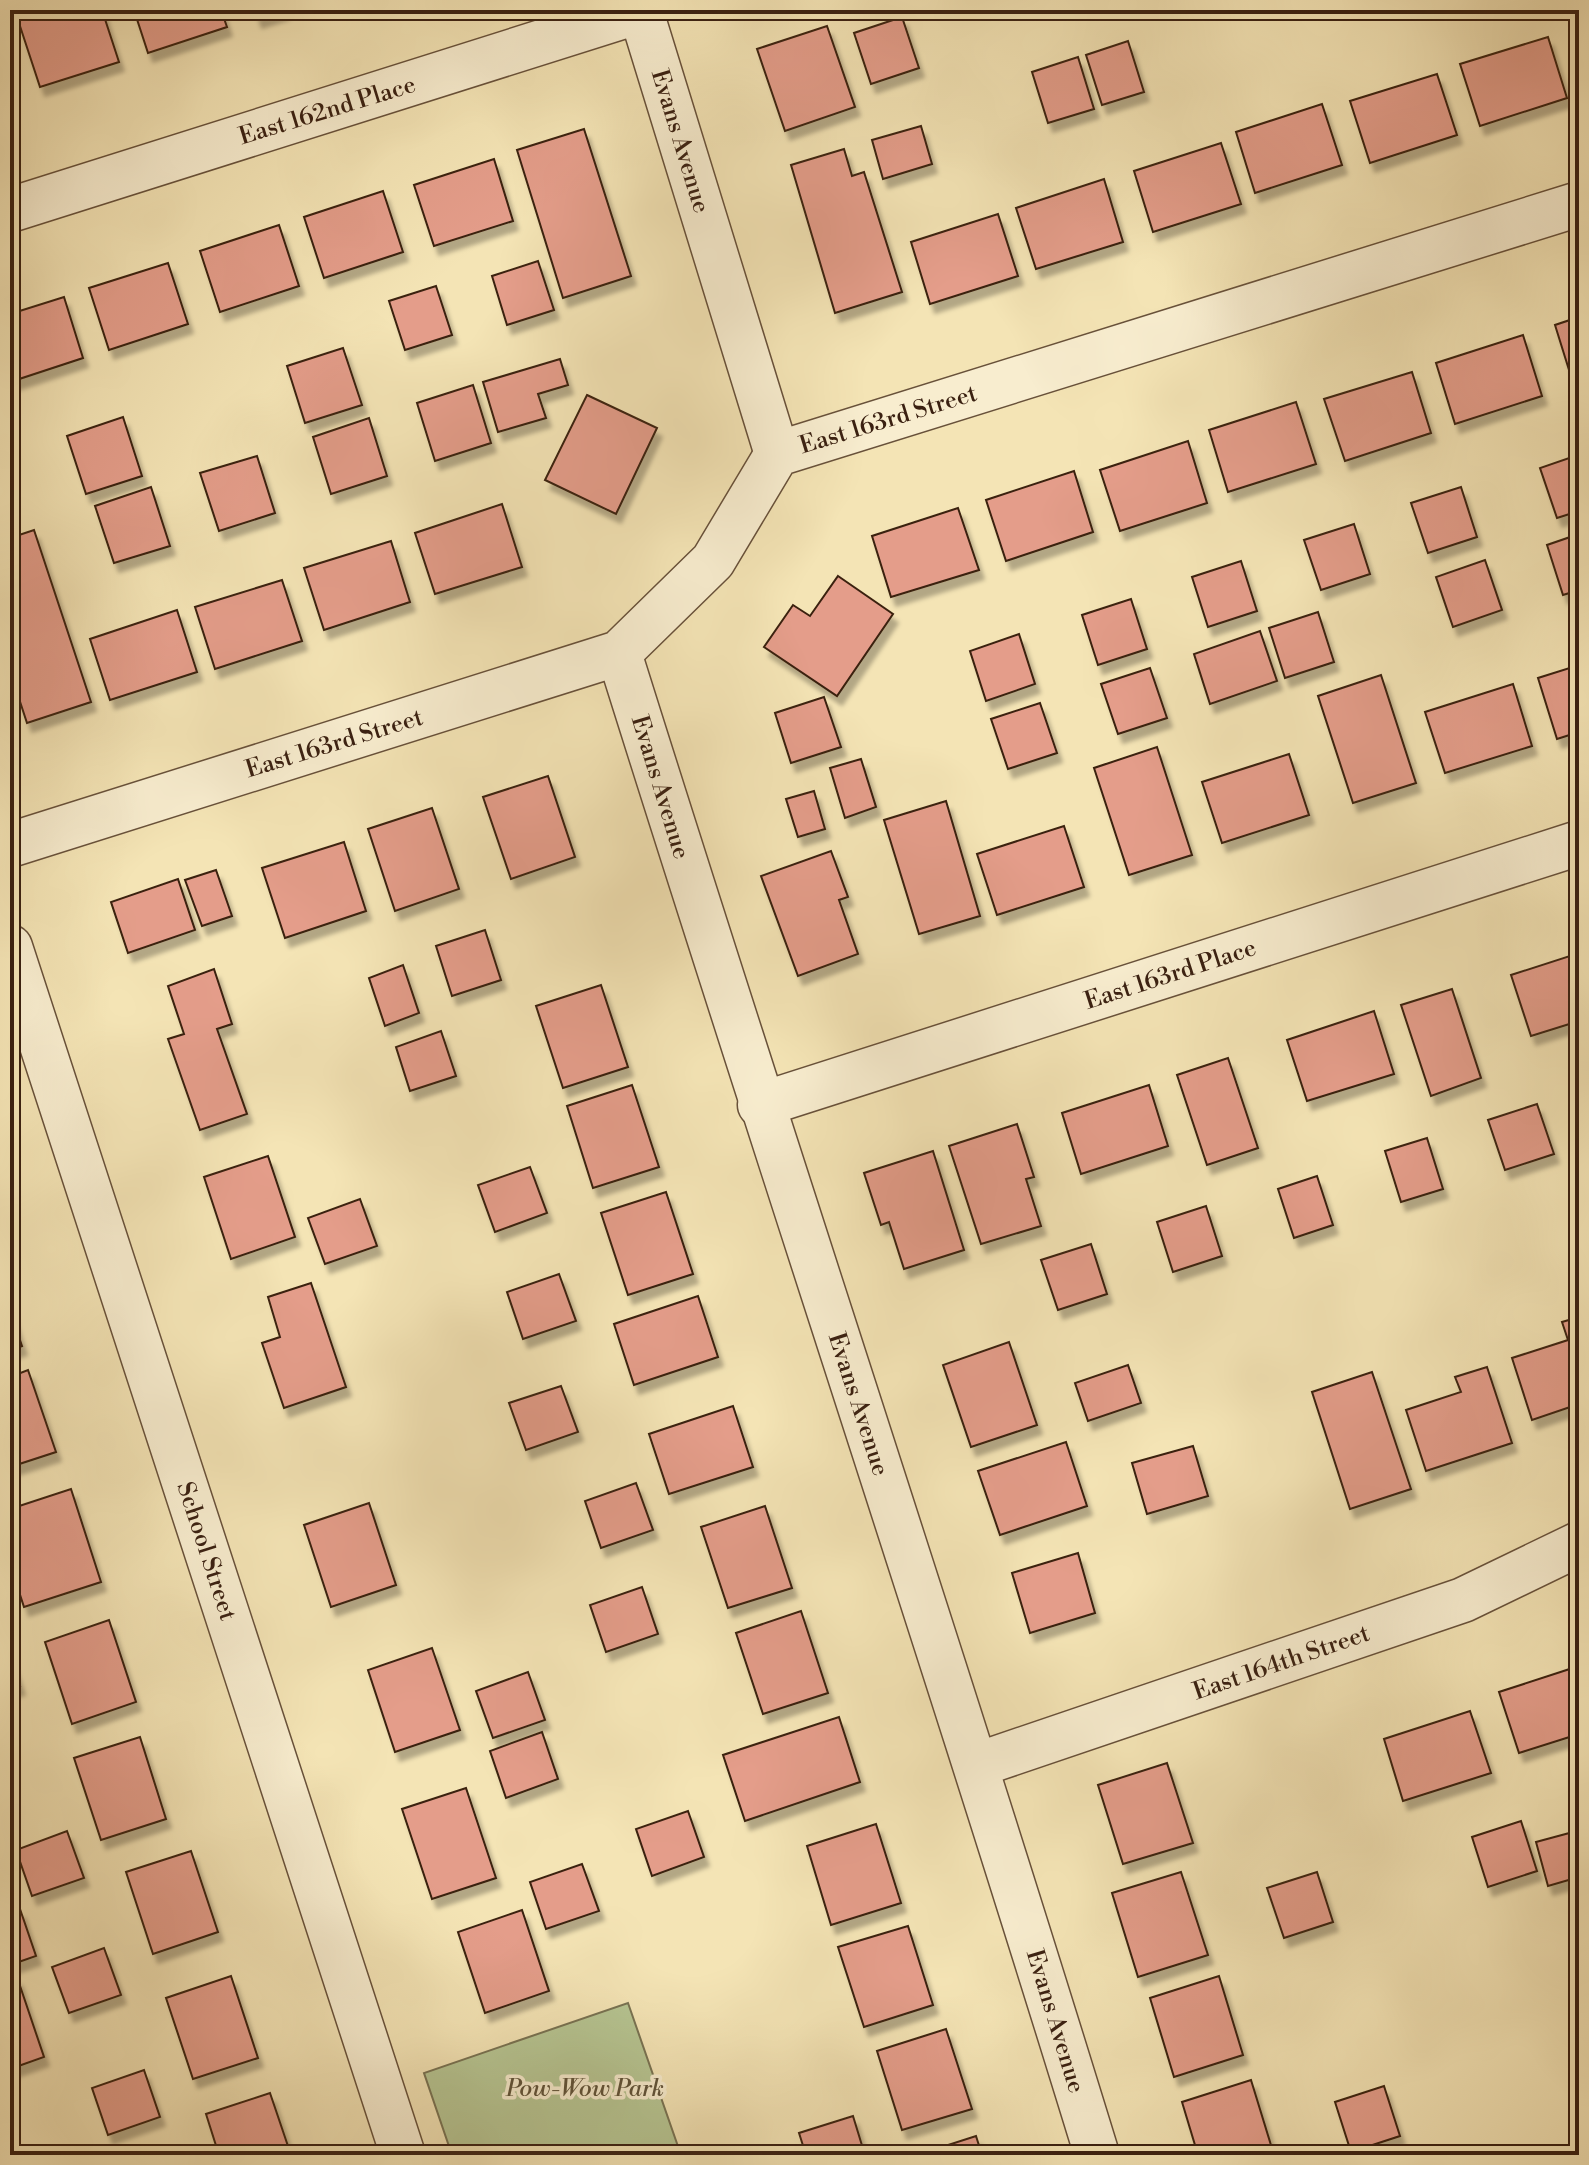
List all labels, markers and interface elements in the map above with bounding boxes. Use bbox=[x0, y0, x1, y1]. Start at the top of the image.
street label: Evans Avenue bbox=[644, 66, 716, 217]
street label: East 162nd Place bbox=[235, 70, 419, 152]
street label: East 163rd Street bbox=[796, 379, 981, 461]
street label: East 163rd Street bbox=[242, 703, 427, 785]
street label: Evans Avenue bbox=[624, 712, 696, 863]
street label: East 163rd Place bbox=[1081, 933, 1260, 1017]
street label: Evans Avenue bbox=[821, 1329, 895, 1480]
street label: School Street bbox=[170, 1478, 243, 1625]
street label: East 164th Street bbox=[1189, 1619, 1374, 1707]
street label: Evans Avenue bbox=[1019, 1946, 1091, 2097]
park label: Pow-Wow Park bbox=[505, 2074, 664, 2104]

